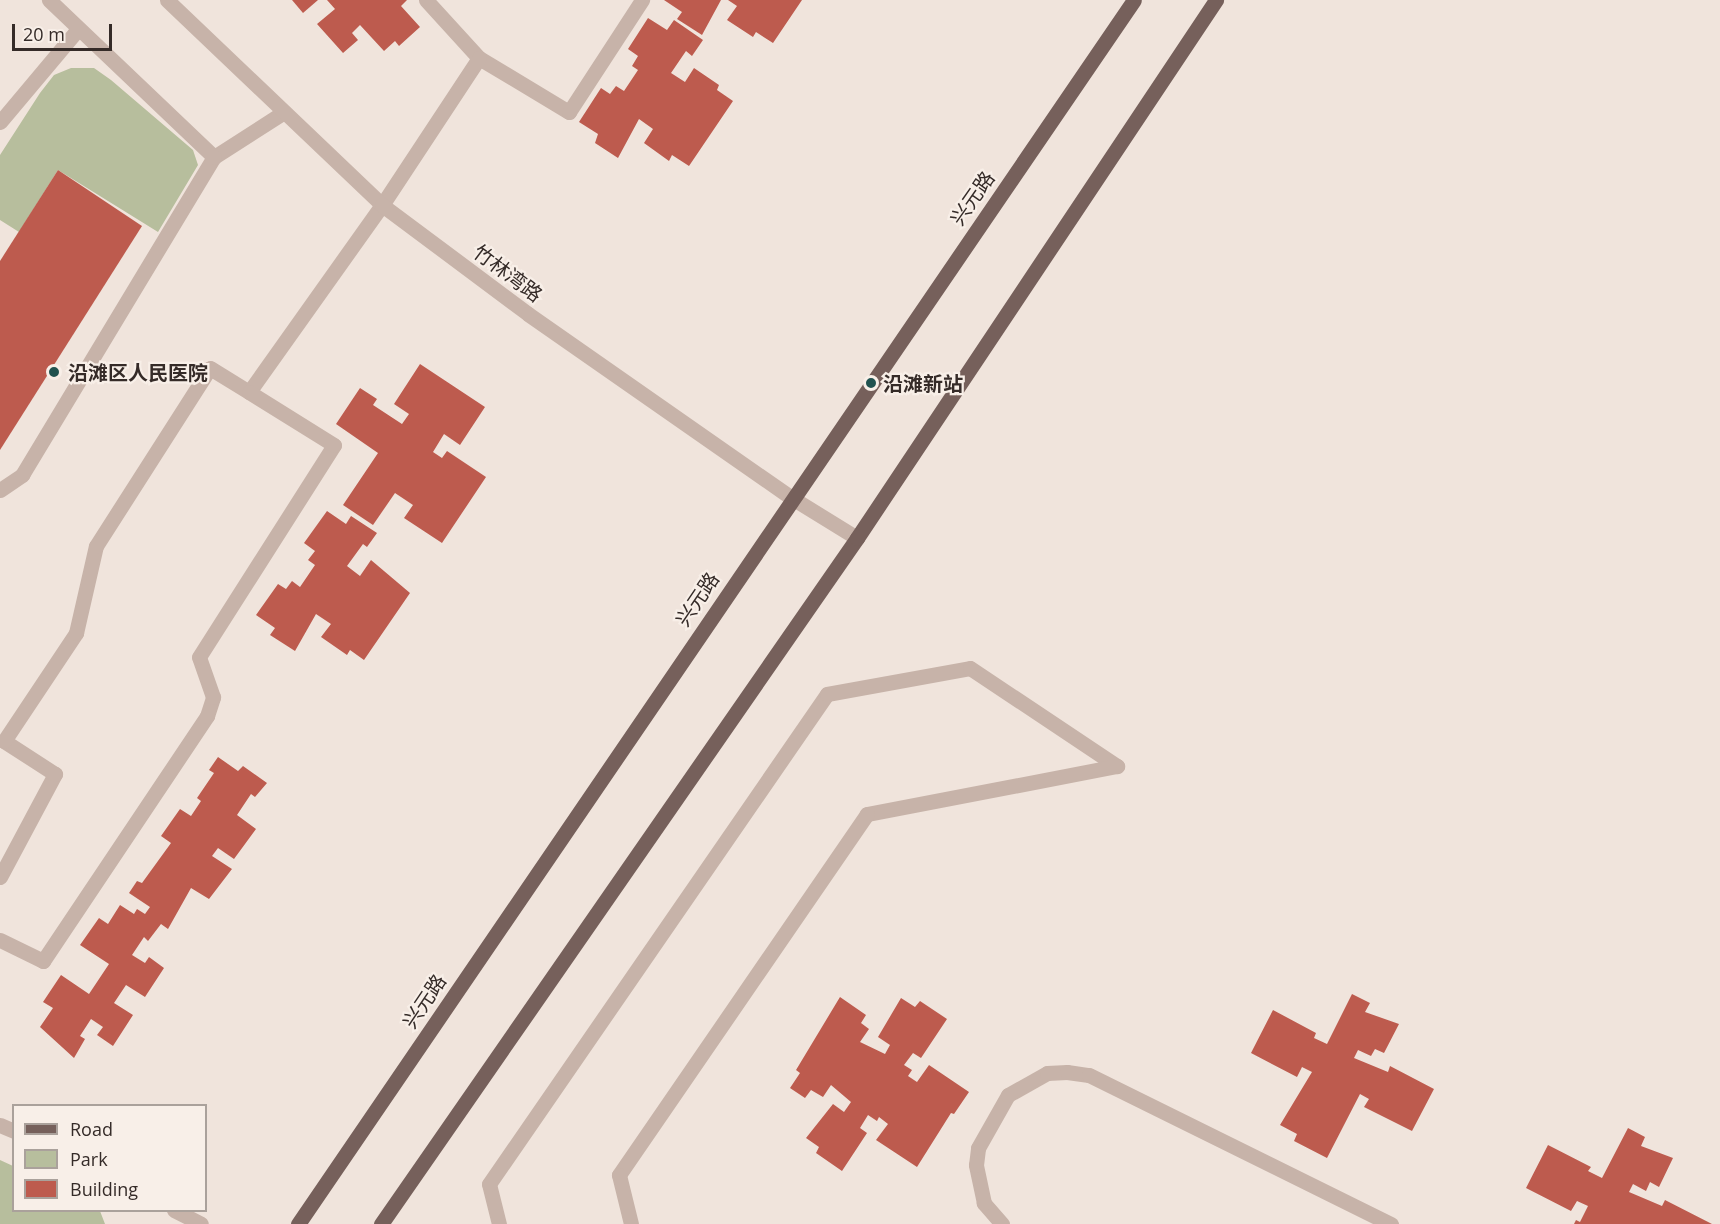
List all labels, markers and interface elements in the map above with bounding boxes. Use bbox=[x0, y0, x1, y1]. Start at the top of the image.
scale bar bbox=[15, 12, 116, 50]
text: 20 m bbox=[23, 22, 65, 46]
street label: 兴元路 bbox=[945, 167, 999, 229]
street label: 竹林湾路 bbox=[469, 239, 547, 307]
place label: 沿滩区人民医院 bbox=[68, 360, 208, 384]
marker: 沿滩区人民医院 bbox=[45, 363, 63, 381]
place label: 沿滩新站 bbox=[883, 371, 963, 395]
marker: 沿滩新站 bbox=[864, 376, 878, 390]
street label: 兴元路 bbox=[670, 567, 724, 631]
street label: 兴元路 bbox=[397, 969, 451, 1033]
legend bbox=[12, 1104, 207, 1212]
text: Road bbox=[70, 1117, 113, 1141]
text: Park bbox=[70, 1147, 108, 1171]
text: Building bbox=[70, 1177, 138, 1201]

